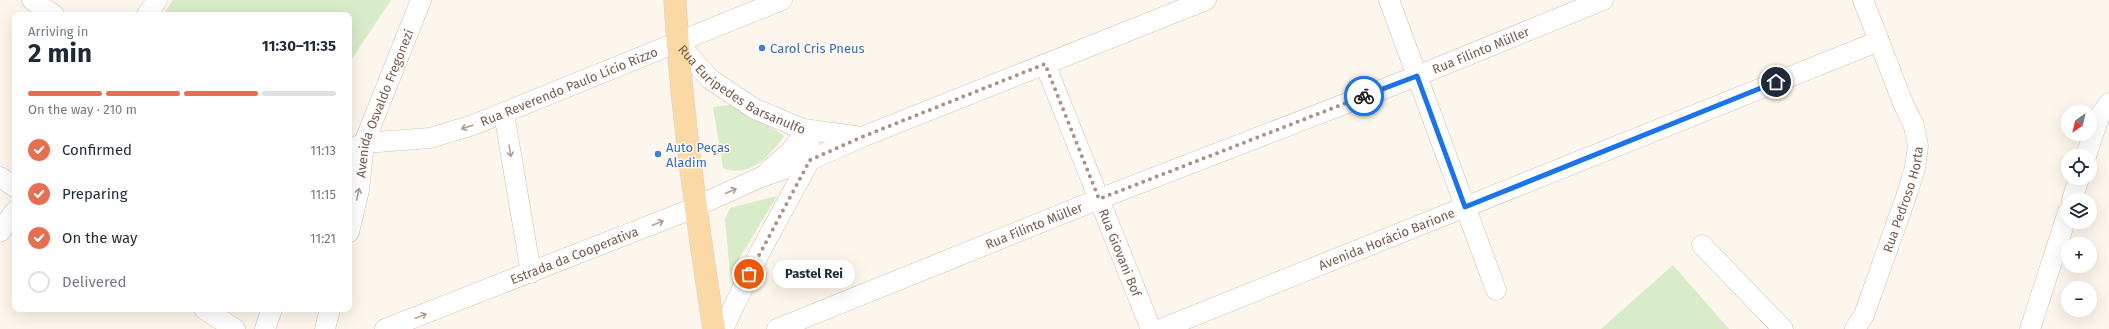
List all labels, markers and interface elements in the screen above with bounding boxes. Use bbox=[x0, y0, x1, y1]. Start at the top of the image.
street label: Rua Filinto Müller bbox=[1430, 23, 1531, 77]
text: Arriving in bbox=[28, 24, 88, 39]
street label: Avenida Osvaldo Fregonezi bbox=[353, 27, 416, 178]
text: 11:30–11:35 bbox=[262, 37, 336, 55]
text: 2 min bbox=[28, 38, 92, 69]
place label: Carol Cris Pneus bbox=[770, 41, 865, 56]
street label: Rua Euripedes Barsanulfo bbox=[675, 42, 808, 137]
marker: Carol Cris Pneus bbox=[757, 43, 767, 53]
street label: Rua Reverendo Paulo Lício Rizzo bbox=[478, 44, 660, 129]
pin bbox=[1759, 65, 1793, 99]
icon: home bbox=[1765, 71, 1787, 93]
courier bbox=[1344, 76, 1384, 116]
icon: bike bbox=[1353, 85, 1375, 107]
text: On the way · 210 m bbox=[28, 102, 137, 117]
north arrow bbox=[2061, 105, 2097, 141]
map controls bbox=[2061, 105, 2097, 317]
one-way arrow bbox=[462, 123, 474, 131]
icon: check bbox=[28, 139, 50, 161]
place label: Auto Peças Aladim bbox=[666, 140, 730, 170]
text: Confirmed bbox=[62, 141, 132, 159]
text: 11:13 bbox=[310, 143, 336, 158]
one-way arrow bbox=[507, 144, 515, 157]
street label: Rua Pedroso Horta bbox=[1879, 145, 1925, 254]
marker: Auto Peças Aladim bbox=[653, 149, 663, 159]
button: locate bbox=[2061, 149, 2097, 185]
icon: check bbox=[28, 183, 50, 205]
text: Preparing bbox=[62, 185, 127, 203]
text: 11:15 bbox=[310, 187, 336, 202]
one-way arrow bbox=[725, 187, 737, 194]
one-way arrow bbox=[355, 188, 363, 201]
button: layers bbox=[2061, 193, 2097, 229]
street label: Rua Filinto Müller bbox=[983, 199, 1085, 252]
street label: Avenida Horácio Barione bbox=[1316, 204, 1457, 273]
street label: Rua Giovani Bof bbox=[1096, 206, 1145, 300]
one-way arrow bbox=[651, 218, 663, 226]
street label: Estrada da Cooperativa bbox=[508, 223, 640, 287]
icon: check bbox=[28, 227, 50, 249]
text: On the way bbox=[62, 229, 137, 247]
text: 11:21 bbox=[310, 231, 336, 246]
button: + bbox=[2061, 237, 2097, 273]
pin bbox=[732, 257, 766, 291]
callout: Pastel Rei bbox=[773, 260, 855, 288]
icon: bag bbox=[738, 263, 760, 285]
text: Pastel Rei bbox=[785, 266, 843, 281]
text: Delivered bbox=[62, 273, 126, 291]
button: − bbox=[2061, 281, 2097, 317]
one-way arrow bbox=[415, 311, 427, 319]

